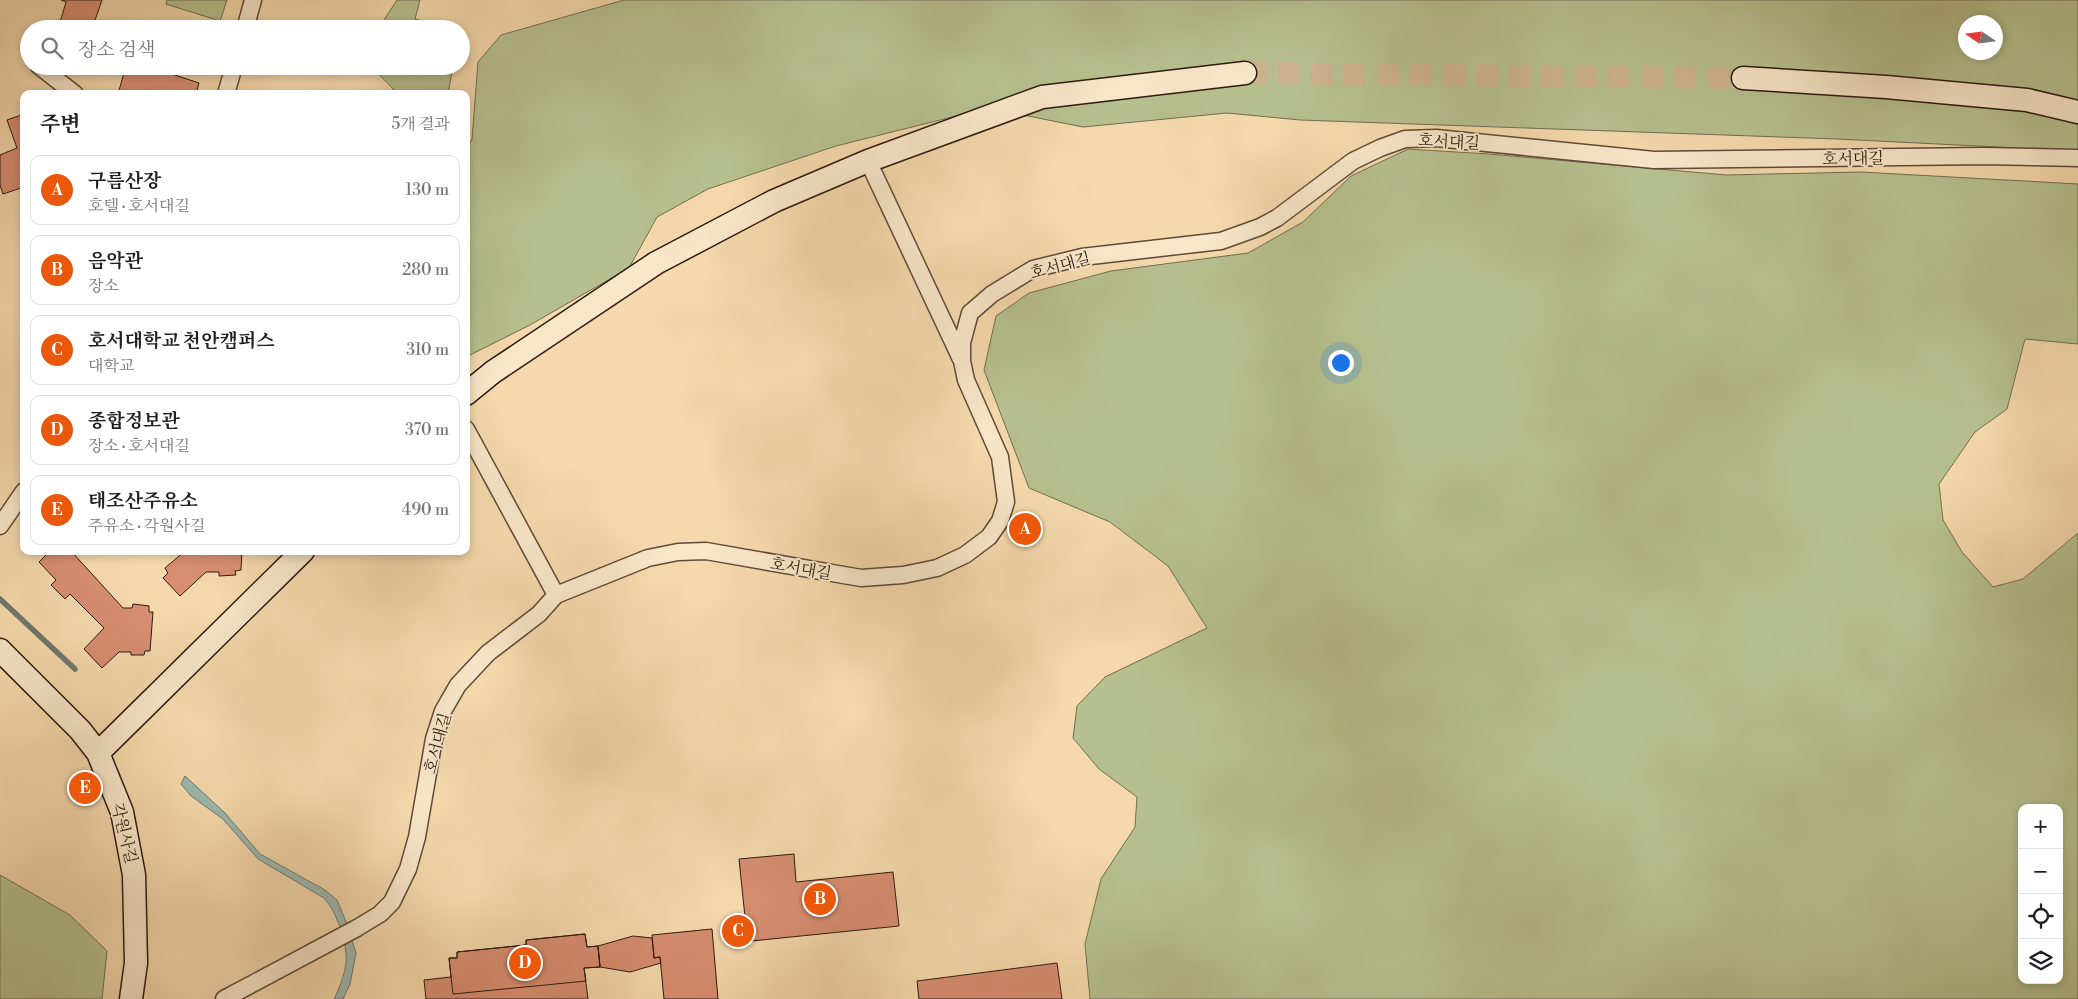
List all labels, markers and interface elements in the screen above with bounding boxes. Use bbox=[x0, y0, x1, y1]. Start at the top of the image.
north arrow bbox=[1958, 15, 2003, 60]
search box bbox=[20, 20, 470, 75]
icon: search bbox=[38, 34, 66, 62]
text: 장소 검색 bbox=[78, 38, 155, 62]
text: 주변 bbox=[40, 112, 81, 138]
text: 5개 결과 bbox=[392, 114, 450, 134]
street label: 호서대길 bbox=[1418, 130, 1480, 154]
street label: 호서대길 bbox=[1822, 148, 1884, 170]
text: 구름산장 bbox=[88, 169, 161, 193]
text: A bbox=[51, 180, 63, 200]
text: 130 m bbox=[405, 180, 449, 200]
text: 호텔 · 호서대길 bbox=[88, 196, 190, 216]
street label: 호서대길 bbox=[1028, 248, 1093, 284]
text: 음악관 bbox=[88, 249, 143, 273]
text: B bbox=[51, 260, 63, 280]
text: 280 m bbox=[402, 260, 449, 280]
text: 장소 bbox=[88, 276, 119, 296]
text: 호서대학교 천안캠퍼스 bbox=[88, 329, 275, 353]
text: C bbox=[51, 340, 63, 360]
text: 310 m bbox=[406, 340, 449, 360]
your location bbox=[1328, 350, 1354, 376]
text: 대학교 bbox=[88, 356, 134, 376]
text: 종합정보관 bbox=[88, 409, 180, 433]
text: D bbox=[51, 420, 63, 440]
text: 370 m bbox=[405, 420, 449, 440]
text: 장소 · 호서대길 bbox=[88, 436, 190, 456]
text: 태조산주유소 bbox=[88, 489, 198, 513]
text: E bbox=[51, 500, 63, 520]
text: 490 m bbox=[402, 500, 449, 520]
pin: A bbox=[1009, 510, 1041, 548]
text: 주유소 · 각원사길 bbox=[88, 516, 205, 536]
street label: 호서대길 bbox=[769, 554, 833, 584]
street label: 호서대길 bbox=[420, 711, 456, 776]
pin: E bbox=[69, 769, 101, 807]
street label: 각원사길 bbox=[107, 801, 141, 866]
map controls bbox=[2018, 804, 2063, 984]
button: + bbox=[2018, 804, 2063, 849]
button: − bbox=[2018, 849, 2063, 894]
pin: B bbox=[804, 880, 836, 918]
button: locate bbox=[2018, 894, 2063, 939]
pin: C bbox=[722, 912, 754, 950]
button: layers bbox=[2018, 939, 2063, 984]
pin: D bbox=[509, 944, 541, 982]

